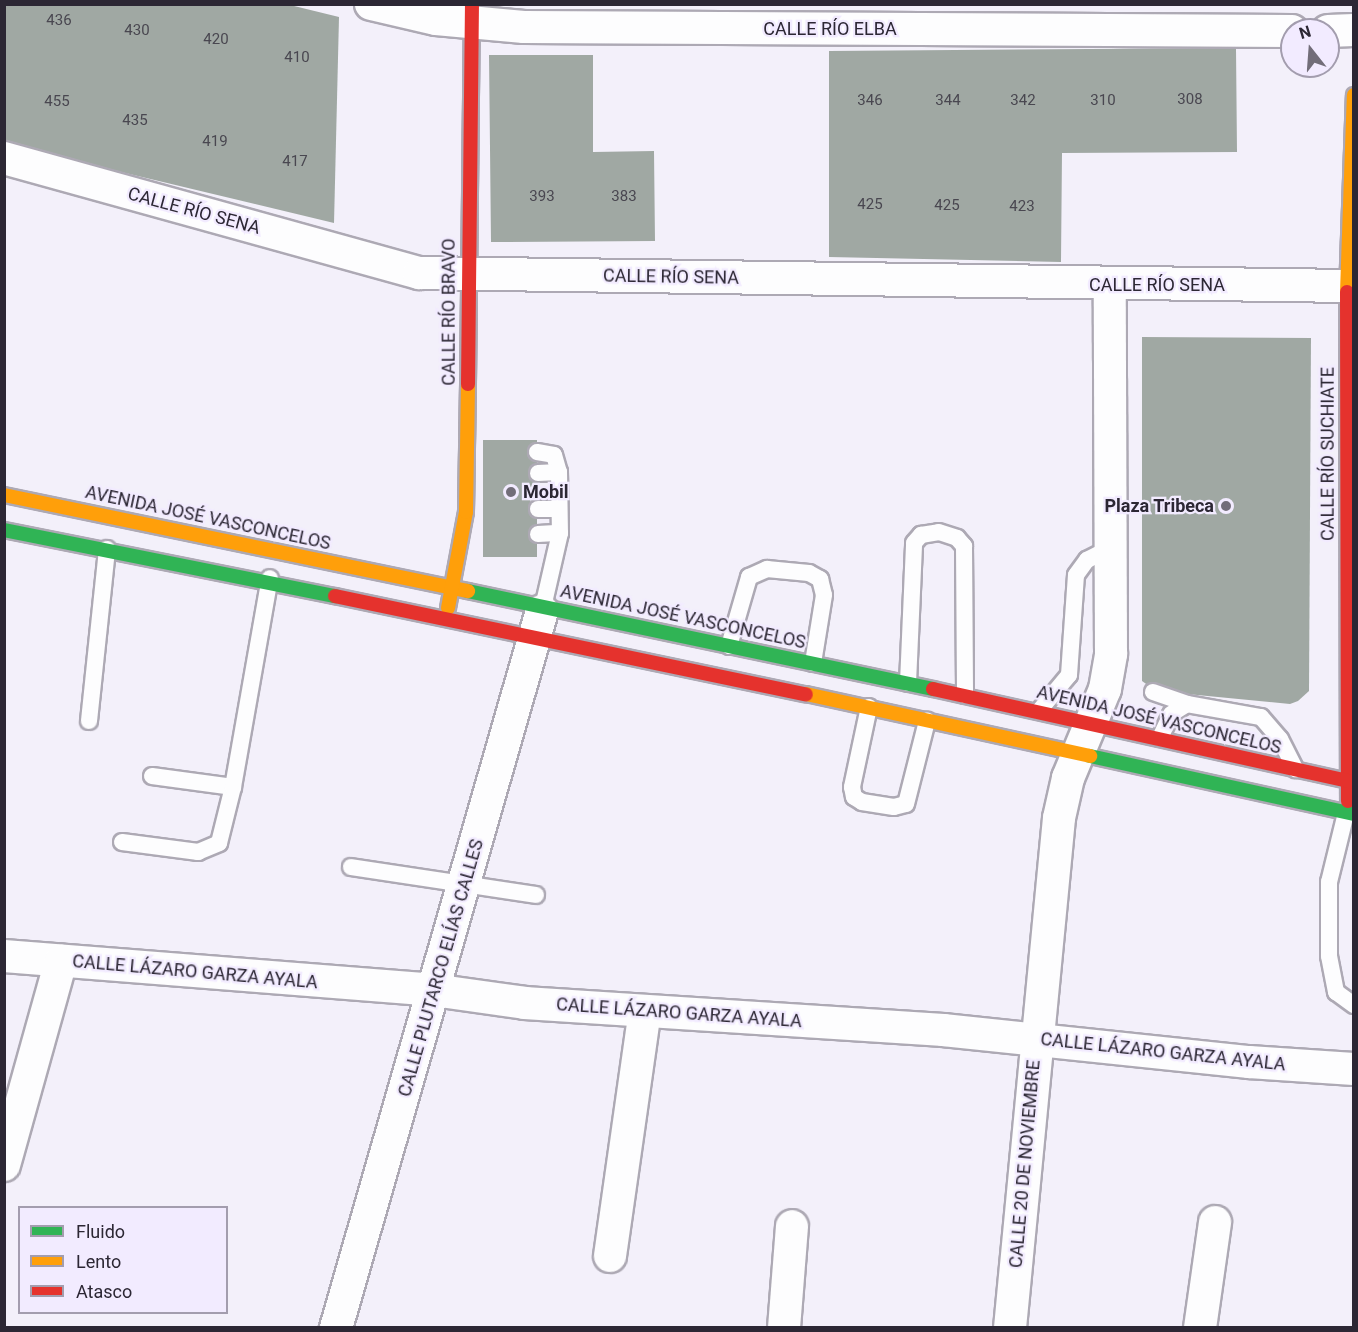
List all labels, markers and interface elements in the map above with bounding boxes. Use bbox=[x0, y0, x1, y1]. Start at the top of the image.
house number: 436 bbox=[46, 12, 72, 30]
street label: CALLE RÍO ELBA bbox=[763, 18, 897, 40]
north arrow bbox=[1280, 18, 1340, 78]
text: N bbox=[1297, 21, 1313, 43]
house number: 430 bbox=[124, 22, 150, 40]
house number: 420 bbox=[203, 31, 229, 49]
house number: 410 bbox=[284, 49, 310, 67]
house number: 308 bbox=[1177, 91, 1203, 109]
house number: 346 bbox=[857, 92, 883, 110]
house number: 344 bbox=[935, 92, 961, 110]
house number: 342 bbox=[1010, 92, 1036, 110]
house number: 310 bbox=[1090, 92, 1116, 110]
house number: 455 bbox=[44, 93, 70, 111]
house number: 435 bbox=[122, 112, 148, 130]
house number: 419 bbox=[202, 133, 228, 151]
house number: 417 bbox=[282, 153, 308, 171]
street label: CALLE RÍO SENA bbox=[126, 183, 262, 239]
house number: 393 bbox=[529, 188, 555, 206]
house number: 383 bbox=[611, 188, 637, 206]
house number: 425 bbox=[857, 196, 883, 214]
house number: 425 bbox=[934, 197, 960, 215]
house number: 423 bbox=[1009, 198, 1035, 216]
street label: CALLE RÍO BRAVO bbox=[438, 238, 460, 386]
street label: CALLE RÍO SENA bbox=[603, 265, 739, 289]
street label: CALLE RÍO SENA bbox=[1089, 274, 1225, 296]
street label: CALLE RÍO SUCHIATE bbox=[1317, 367, 1339, 541]
street label: AVENIDA JOSÉ VASCONCELOS bbox=[83, 481, 333, 555]
place label: Mobil bbox=[523, 481, 569, 503]
marker: Mobil bbox=[504, 485, 518, 499]
place label: Plaza Tribeca bbox=[1104, 495, 1214, 517]
marker: Plaza Tribeca bbox=[1219, 499, 1233, 513]
street label: AVENIDA JOSÉ VASCONCELOS bbox=[558, 580, 808, 654]
street label: AVENIDA JOSÉ VASCONCELOS bbox=[1035, 681, 1283, 759]
street label: CALLE PLUTARCO ELÍAS CALLES bbox=[394, 837, 488, 1099]
street label: CALLE LÁZARO GARZA AYALA bbox=[71, 951, 319, 993]
street label: CALLE LÁZARO GARZA AYALA bbox=[555, 994, 803, 1032]
street label: CALLE LÁZARO GARZA AYALA bbox=[1039, 1028, 1287, 1076]
street label: CALLE 20 DE NOVIEMBRE bbox=[1005, 1059, 1045, 1269]
legend bbox=[18, 1206, 228, 1314]
text: Fluido bbox=[76, 1221, 125, 1242]
text: Lento bbox=[76, 1251, 121, 1272]
text: Atasco bbox=[76, 1281, 132, 1302]

